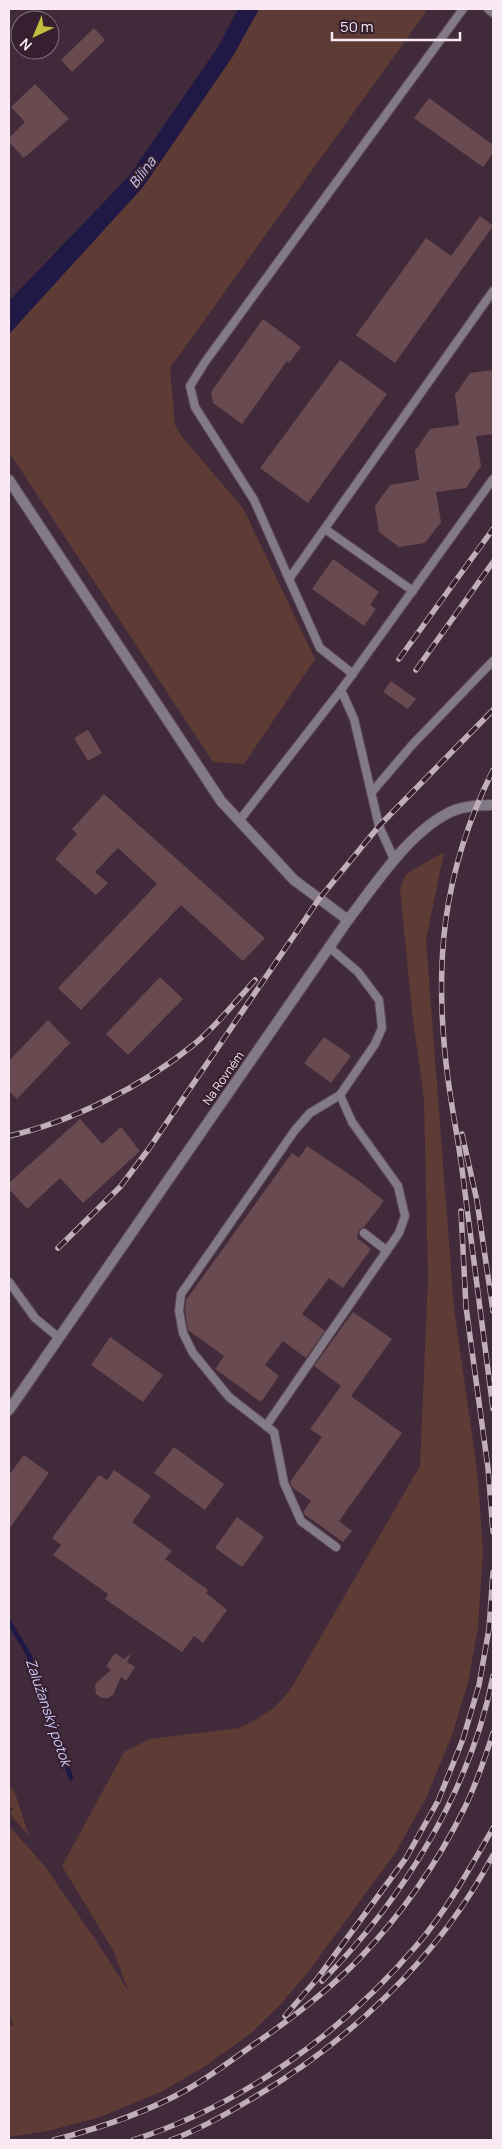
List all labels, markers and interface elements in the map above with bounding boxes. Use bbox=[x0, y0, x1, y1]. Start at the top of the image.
north arrow bbox=[10, 10, 60, 60]
scale bar bbox=[332, 10, 460, 42]
text: 50 m bbox=[340, 16, 374, 37]
text: N bbox=[15, 34, 36, 55]
water label: Bílina bbox=[124, 152, 161, 191]
street label: Na Rovném bbox=[198, 1048, 248, 1108]
water label: Zalužanský potok bbox=[22, 1656, 77, 1770]

